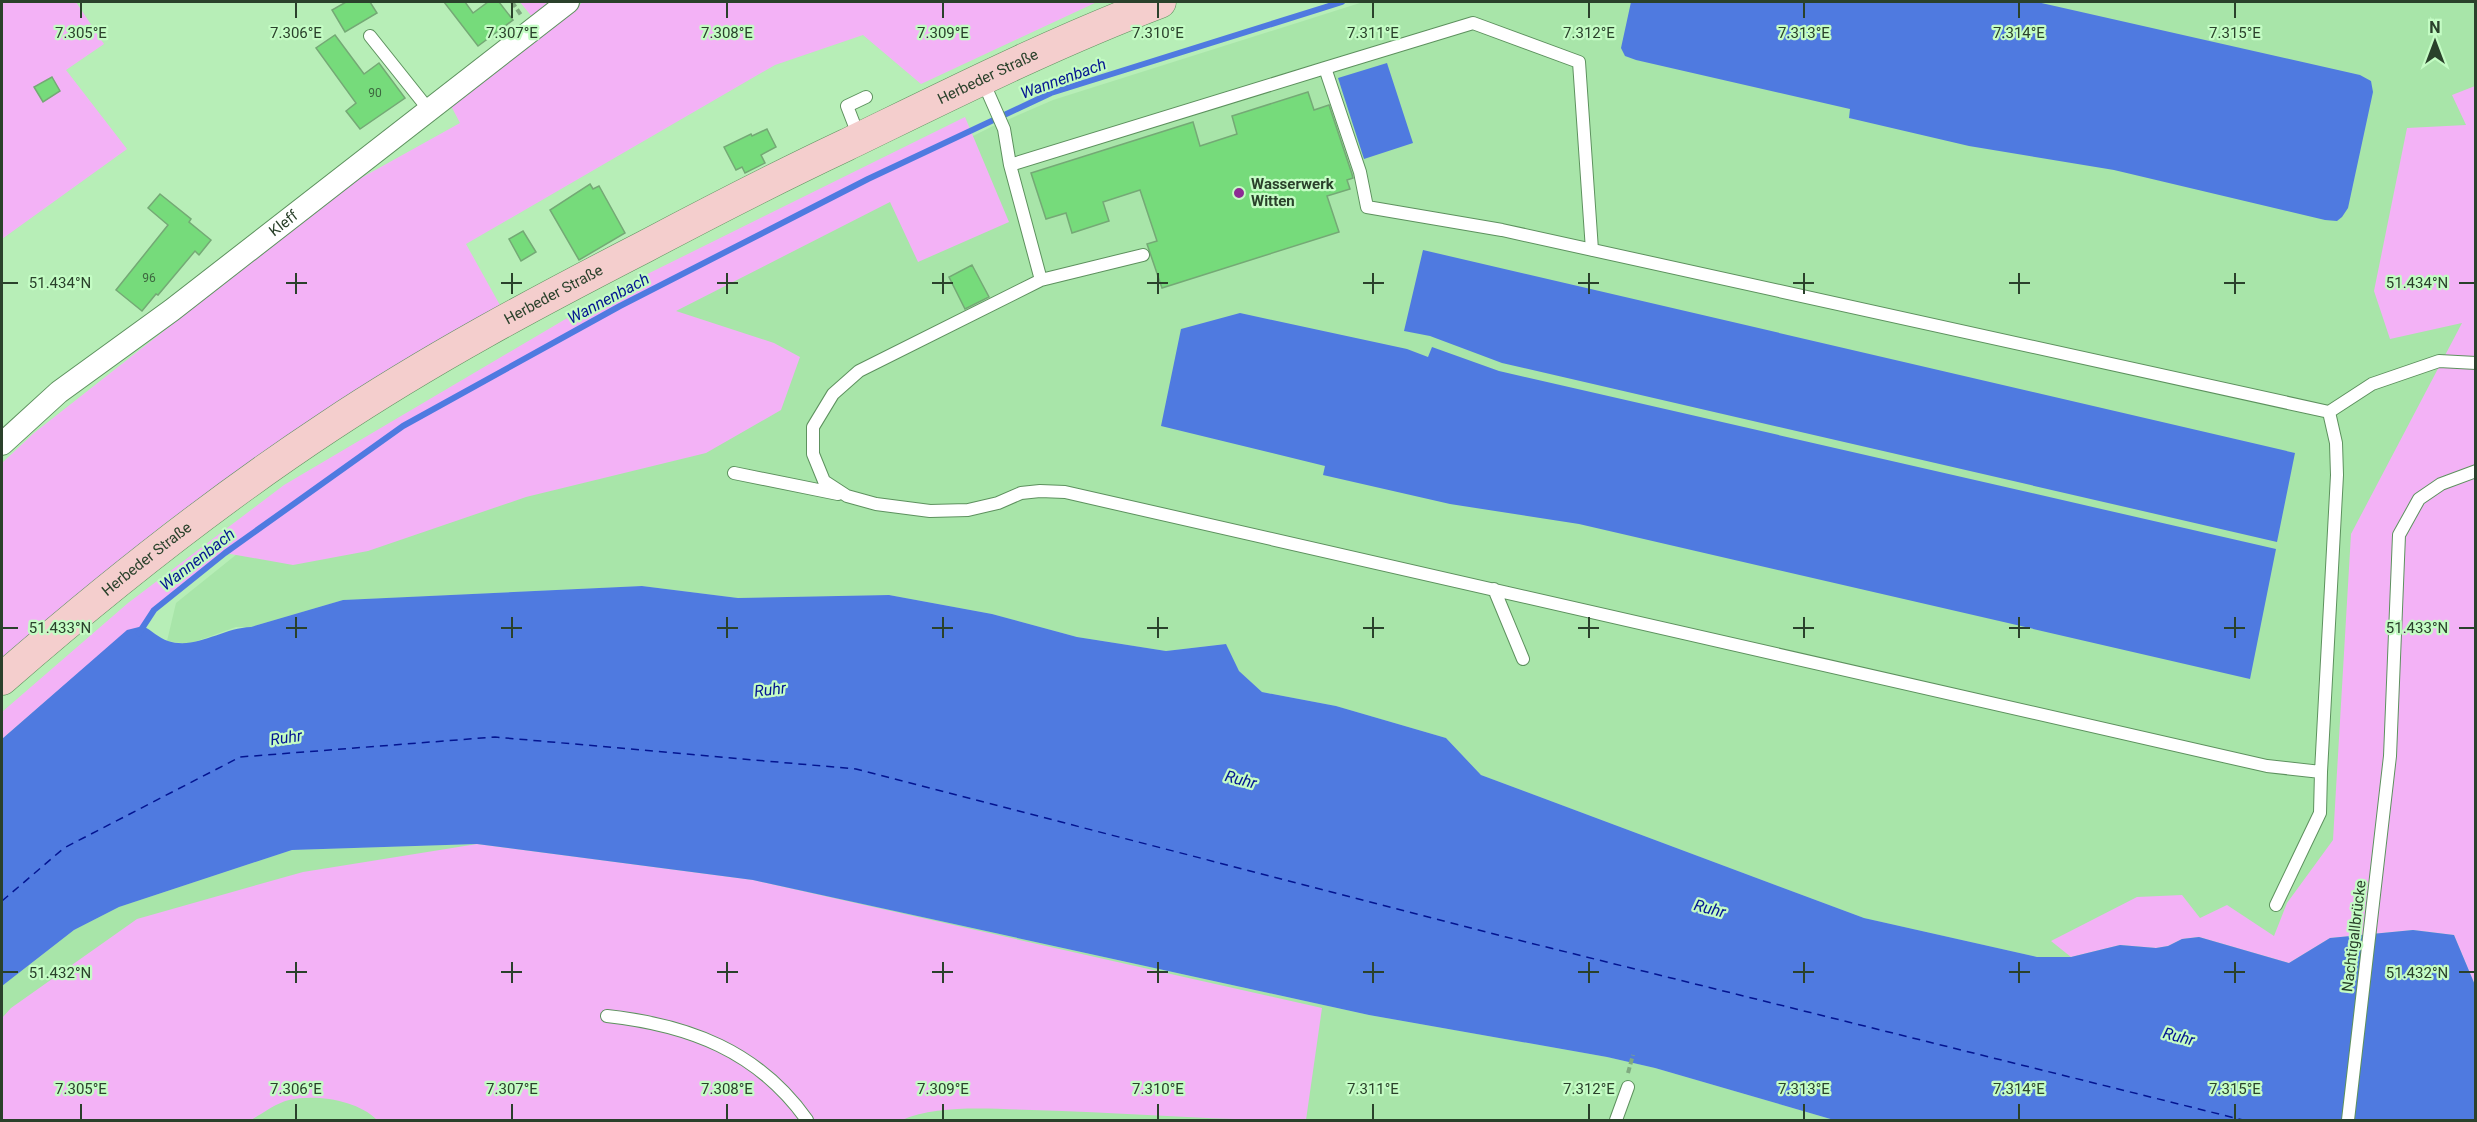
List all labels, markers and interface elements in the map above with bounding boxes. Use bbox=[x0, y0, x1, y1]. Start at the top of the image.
north arrow bbox=[2405, 12, 2465, 72]
text: N bbox=[2429, 18, 2441, 37]
text: 7.305°E bbox=[55, 24, 107, 42]
text: 7.306°E bbox=[270, 24, 322, 42]
text: 7.307°E bbox=[486, 24, 538, 42]
text: 7.308°E bbox=[701, 24, 753, 42]
text: 7.309°E bbox=[917, 24, 969, 42]
text: 7.310°E bbox=[1132, 24, 1184, 42]
text: 7.311°E bbox=[1347, 24, 1399, 42]
text: 7.312°E bbox=[1563, 24, 1615, 42]
text: 7.313°E bbox=[1778, 24, 1830, 42]
text: 7.314°E bbox=[1993, 24, 2045, 42]
text: 7.315°E bbox=[2209, 24, 2261, 42]
street label: Herbeder Straße bbox=[935, 45, 1041, 108]
water label: Wannenbach bbox=[1018, 54, 1109, 103]
house number: 90 bbox=[368, 86, 382, 100]
place label: Wasserwerk Witten bbox=[1251, 175, 1335, 210]
marker: Wasserwerk Witten bbox=[1232, 186, 1246, 200]
street label: Kleff bbox=[266, 206, 302, 240]
street label: Herbeder Straße bbox=[501, 261, 606, 328]
water label: Wannenbach bbox=[564, 269, 652, 328]
house number: 96 bbox=[142, 271, 156, 285]
text: 51.434°N bbox=[29, 274, 91, 292]
text: 51.434°N bbox=[2386, 274, 2448, 292]
street label: Herbeder Straße bbox=[98, 518, 195, 600]
water label: Wannenbach bbox=[156, 524, 239, 595]
text: 51.433°N bbox=[29, 619, 91, 637]
text: 51.433°N bbox=[2386, 619, 2448, 637]
water label: Ruhr bbox=[753, 678, 788, 701]
water label: Ruhr bbox=[269, 726, 304, 749]
water label: Ruhr bbox=[1223, 766, 1259, 793]
street label: Nachtigallbrücke bbox=[2338, 879, 2370, 993]
water label: Ruhr bbox=[1692, 895, 1728, 922]
text: 51.432°N bbox=[29, 964, 91, 982]
text: 51.432°N bbox=[2386, 964, 2448, 982]
water label: Ruhr bbox=[2161, 1023, 2197, 1050]
text: 7.305°E bbox=[55, 1080, 107, 1098]
text: 7.306°E bbox=[270, 1080, 322, 1098]
text: 7.307°E bbox=[486, 1080, 538, 1098]
text: 7.308°E bbox=[701, 1080, 753, 1098]
text: 7.309°E bbox=[917, 1080, 969, 1098]
text: 7.310°E bbox=[1132, 1080, 1184, 1098]
text: 7.311°E bbox=[1347, 1080, 1399, 1098]
text: 7.312°E bbox=[1563, 1080, 1615, 1098]
text: 7.313°E bbox=[1778, 1080, 1830, 1098]
text: 7.314°E bbox=[1993, 1080, 2045, 1098]
text: 7.315°E bbox=[2209, 1080, 2261, 1098]

